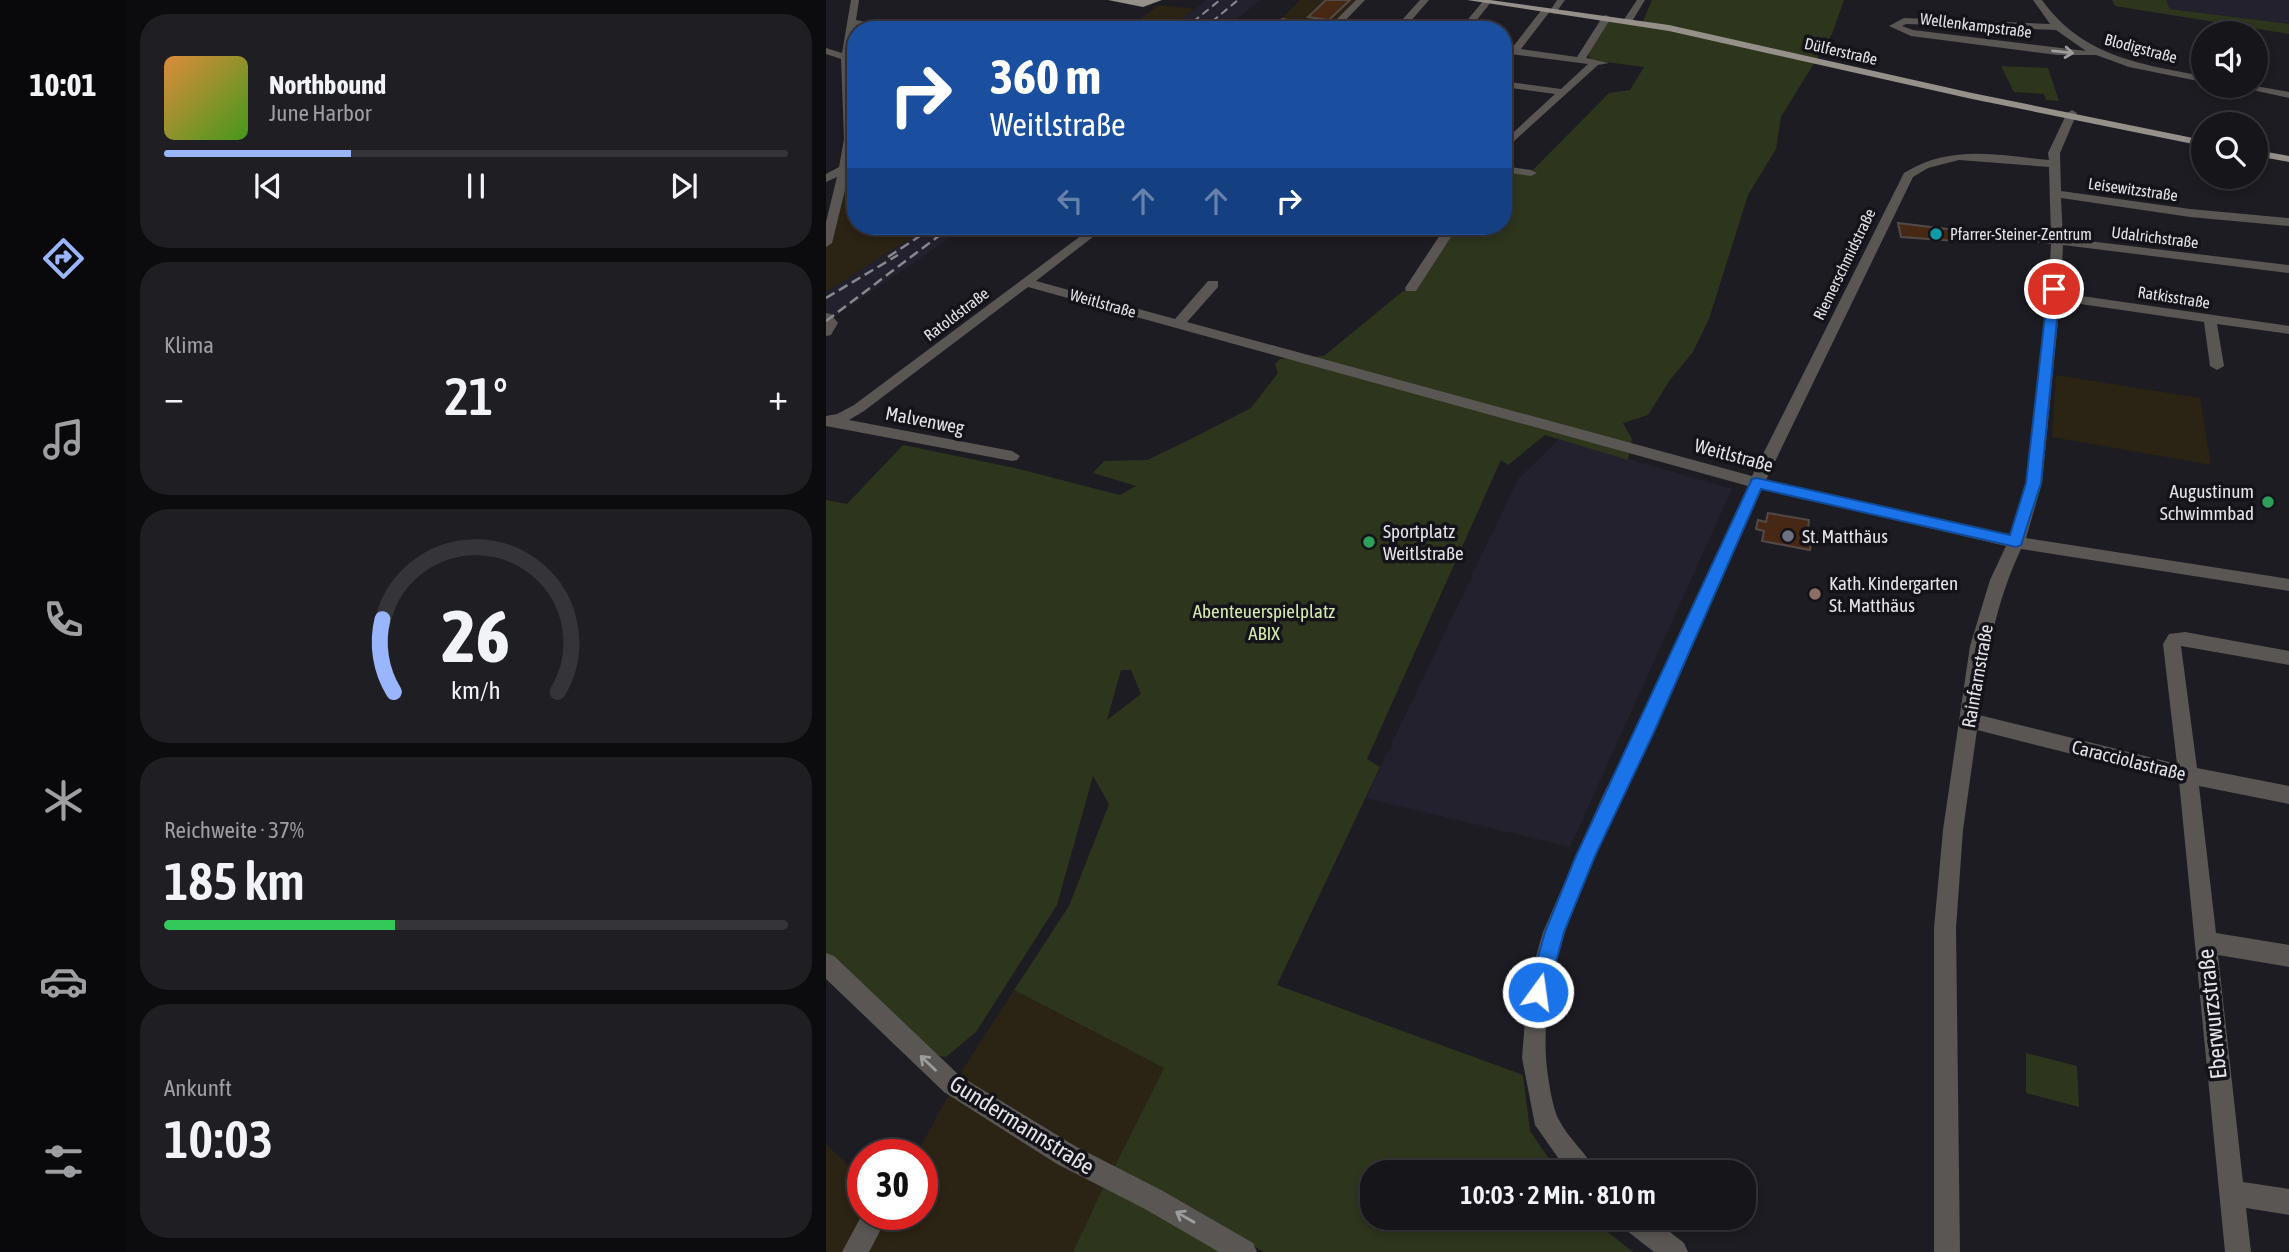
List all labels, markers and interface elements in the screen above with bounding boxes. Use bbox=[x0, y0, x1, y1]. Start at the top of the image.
street label: Wellenkampstraße bbox=[1919, 9, 2033, 42]
map controls bbox=[2191, 21, 2268, 189]
button: sound bbox=[2191, 21, 2268, 98]
street label: Blodigstraße bbox=[2103, 30, 2179, 67]
street label: Dülferstraße bbox=[1803, 34, 1879, 68]
one-way arrow bbox=[2051, 46, 2074, 59]
text: 360 m bbox=[990, 48, 1101, 104]
icon: right bbox=[875, 49, 966, 140]
text: 10:01 bbox=[29, 66, 97, 103]
text: Northbound bbox=[269, 70, 386, 100]
text: June Harbor bbox=[269, 100, 372, 126]
text: Weitlstraße bbox=[990, 106, 1126, 143]
button: search bbox=[2191, 112, 2268, 189]
icon: previous bbox=[249, 167, 287, 205]
icon: pause bbox=[457, 167, 495, 205]
icon: next bbox=[665, 167, 703, 205]
street label: Leisewitzstraße bbox=[2087, 174, 2179, 204]
icon: left bbox=[1051, 182, 1089, 220]
icon: ahead bbox=[1124, 182, 1162, 220]
icon: ahead bbox=[1197, 182, 1235, 220]
icon: right bbox=[1270, 182, 1308, 220]
street label: Riemerschmidstraße bbox=[1809, 205, 1879, 323]
street label: Udalrichstraße bbox=[2110, 223, 2200, 251]
place label: Pfarrer-Steiner-Zentrum bbox=[1950, 225, 2092, 243]
marker: Pfarrer-Steiner-Zentrum bbox=[1928, 226, 1944, 242]
icon: directions bbox=[39, 234, 88, 283]
pin bbox=[2024, 259, 2084, 319]
icon: arrive bbox=[2035, 270, 2073, 308]
street label: Ratkisstraße bbox=[2137, 282, 2211, 312]
street label: Ratoldstraße bbox=[920, 284, 992, 344]
street label: Weitlstraße bbox=[1068, 285, 1138, 321]
text: Klima bbox=[164, 332, 214, 358]
text: 21° bbox=[444, 366, 508, 426]
text: − bbox=[164, 375, 184, 418]
text: + bbox=[768, 375, 788, 418]
street label: Malvenweg bbox=[884, 402, 967, 439]
icon: music bbox=[39, 415, 88, 464]
street label: Weitlstraße bbox=[1692, 434, 1776, 476]
place label: Augustinum Schwimmbad bbox=[2160, 480, 2254, 524]
marker: Augustinum Schwimmbad bbox=[2260, 494, 2276, 510]
place label: Sportplatz Weitlstraße bbox=[1383, 520, 1464, 564]
place label: St. Matthäus bbox=[1802, 525, 1888, 547]
marker: St. Matthäus bbox=[1780, 528, 1796, 544]
marker: Sportplatz Weitlstraße bbox=[1361, 534, 1377, 550]
place label: Kath. Kindergarten St. Matthäus bbox=[1829, 572, 1958, 616]
marker: Kath. Kindergarten St. Matthäus bbox=[1807, 586, 1823, 602]
text: 26 bbox=[442, 594, 510, 677]
icon: phone bbox=[39, 595, 88, 644]
park label: Abenteuerspielplatz ABIX bbox=[1193, 600, 1335, 644]
street label: Rainfarnstraße bbox=[1957, 623, 1997, 729]
text: km/h bbox=[451, 676, 501, 704]
street label: Caracciolastraße bbox=[2070, 735, 2188, 785]
icon: climate bbox=[39, 776, 88, 825]
text: Reichweite · 37% bbox=[164, 817, 304, 843]
text: 185 km bbox=[164, 851, 305, 911]
street label: Eberwurzstraße bbox=[2192, 948, 2232, 1080]
position arrow bbox=[1501, 955, 1575, 1029]
icon: car bbox=[39, 957, 88, 1006]
one-way arrow bbox=[920, 1055, 937, 1072]
street label: Gundermannstraße bbox=[945, 1070, 1099, 1180]
text: Ankunft bbox=[164, 1075, 232, 1101]
text: 10:03 bbox=[164, 1109, 273, 1169]
icon: filters bbox=[39, 1137, 88, 1186]
speed limit sign: 30 bbox=[847, 1139, 938, 1230]
text: 10:03 · 2 Min. · 810 m bbox=[1460, 1180, 1656, 1210]
one-way arrow bbox=[1176, 1210, 1196, 1224]

